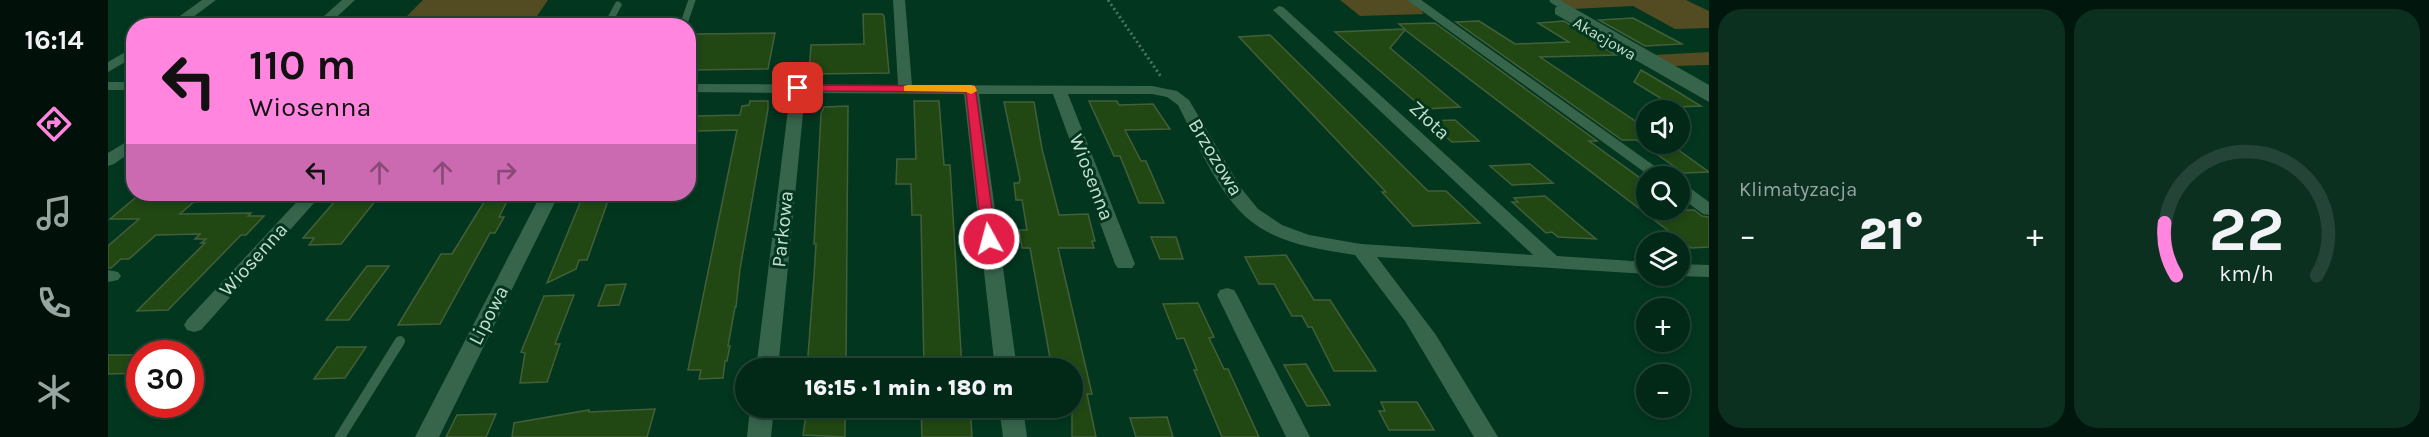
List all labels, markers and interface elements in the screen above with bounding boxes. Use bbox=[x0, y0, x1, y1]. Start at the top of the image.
street label: Akacjowa bbox=[1570, 13, 1640, 64]
text: 16:14 bbox=[25, 24, 83, 56]
text: 110 m bbox=[249, 40, 356, 90]
icon: left bbox=[150, 42, 228, 120]
pin bbox=[772, 62, 823, 113]
icon: arrive bbox=[781, 71, 814, 104]
text: Wiosenna bbox=[249, 91, 371, 123]
street label: Złota bbox=[1405, 96, 1455, 145]
map controls bbox=[1636, 100, 1690, 418]
button: sound bbox=[1636, 100, 1690, 154]
icon: directions bbox=[33, 103, 75, 145]
street label: Brzozowa bbox=[1184, 114, 1248, 200]
street label: Wiosenna bbox=[1065, 131, 1119, 224]
icon: left bbox=[300, 156, 333, 189]
icon: ahead bbox=[363, 156, 396, 189]
icon: ahead bbox=[426, 156, 459, 189]
icon: right bbox=[489, 156, 522, 189]
button: search bbox=[1636, 166, 1690, 220]
text: Klimatyzacja bbox=[1739, 178, 1857, 201]
street label: Parkowa bbox=[767, 190, 798, 269]
icon: music bbox=[33, 192, 75, 234]
text: 22 bbox=[2209, 193, 2284, 266]
position arrow bbox=[957, 207, 1021, 271]
text: 21° bbox=[1859, 208, 1924, 260]
text: − bbox=[1739, 216, 1756, 254]
text: + bbox=[2026, 216, 2043, 254]
street label: Wiosenna bbox=[214, 218, 292, 301]
button: layers bbox=[1636, 232, 1690, 286]
text: km/h bbox=[2220, 261, 2274, 286]
icon: phone bbox=[33, 282, 75, 324]
street label: Lipowa bbox=[464, 282, 513, 349]
button: + bbox=[1636, 298, 1690, 352]
speed limit sign: 30 bbox=[126, 340, 204, 418]
button: − bbox=[1636, 364, 1690, 418]
icon: climate bbox=[33, 371, 75, 413]
text: 16:15 · 1 min · 180 m bbox=[805, 375, 1013, 401]

